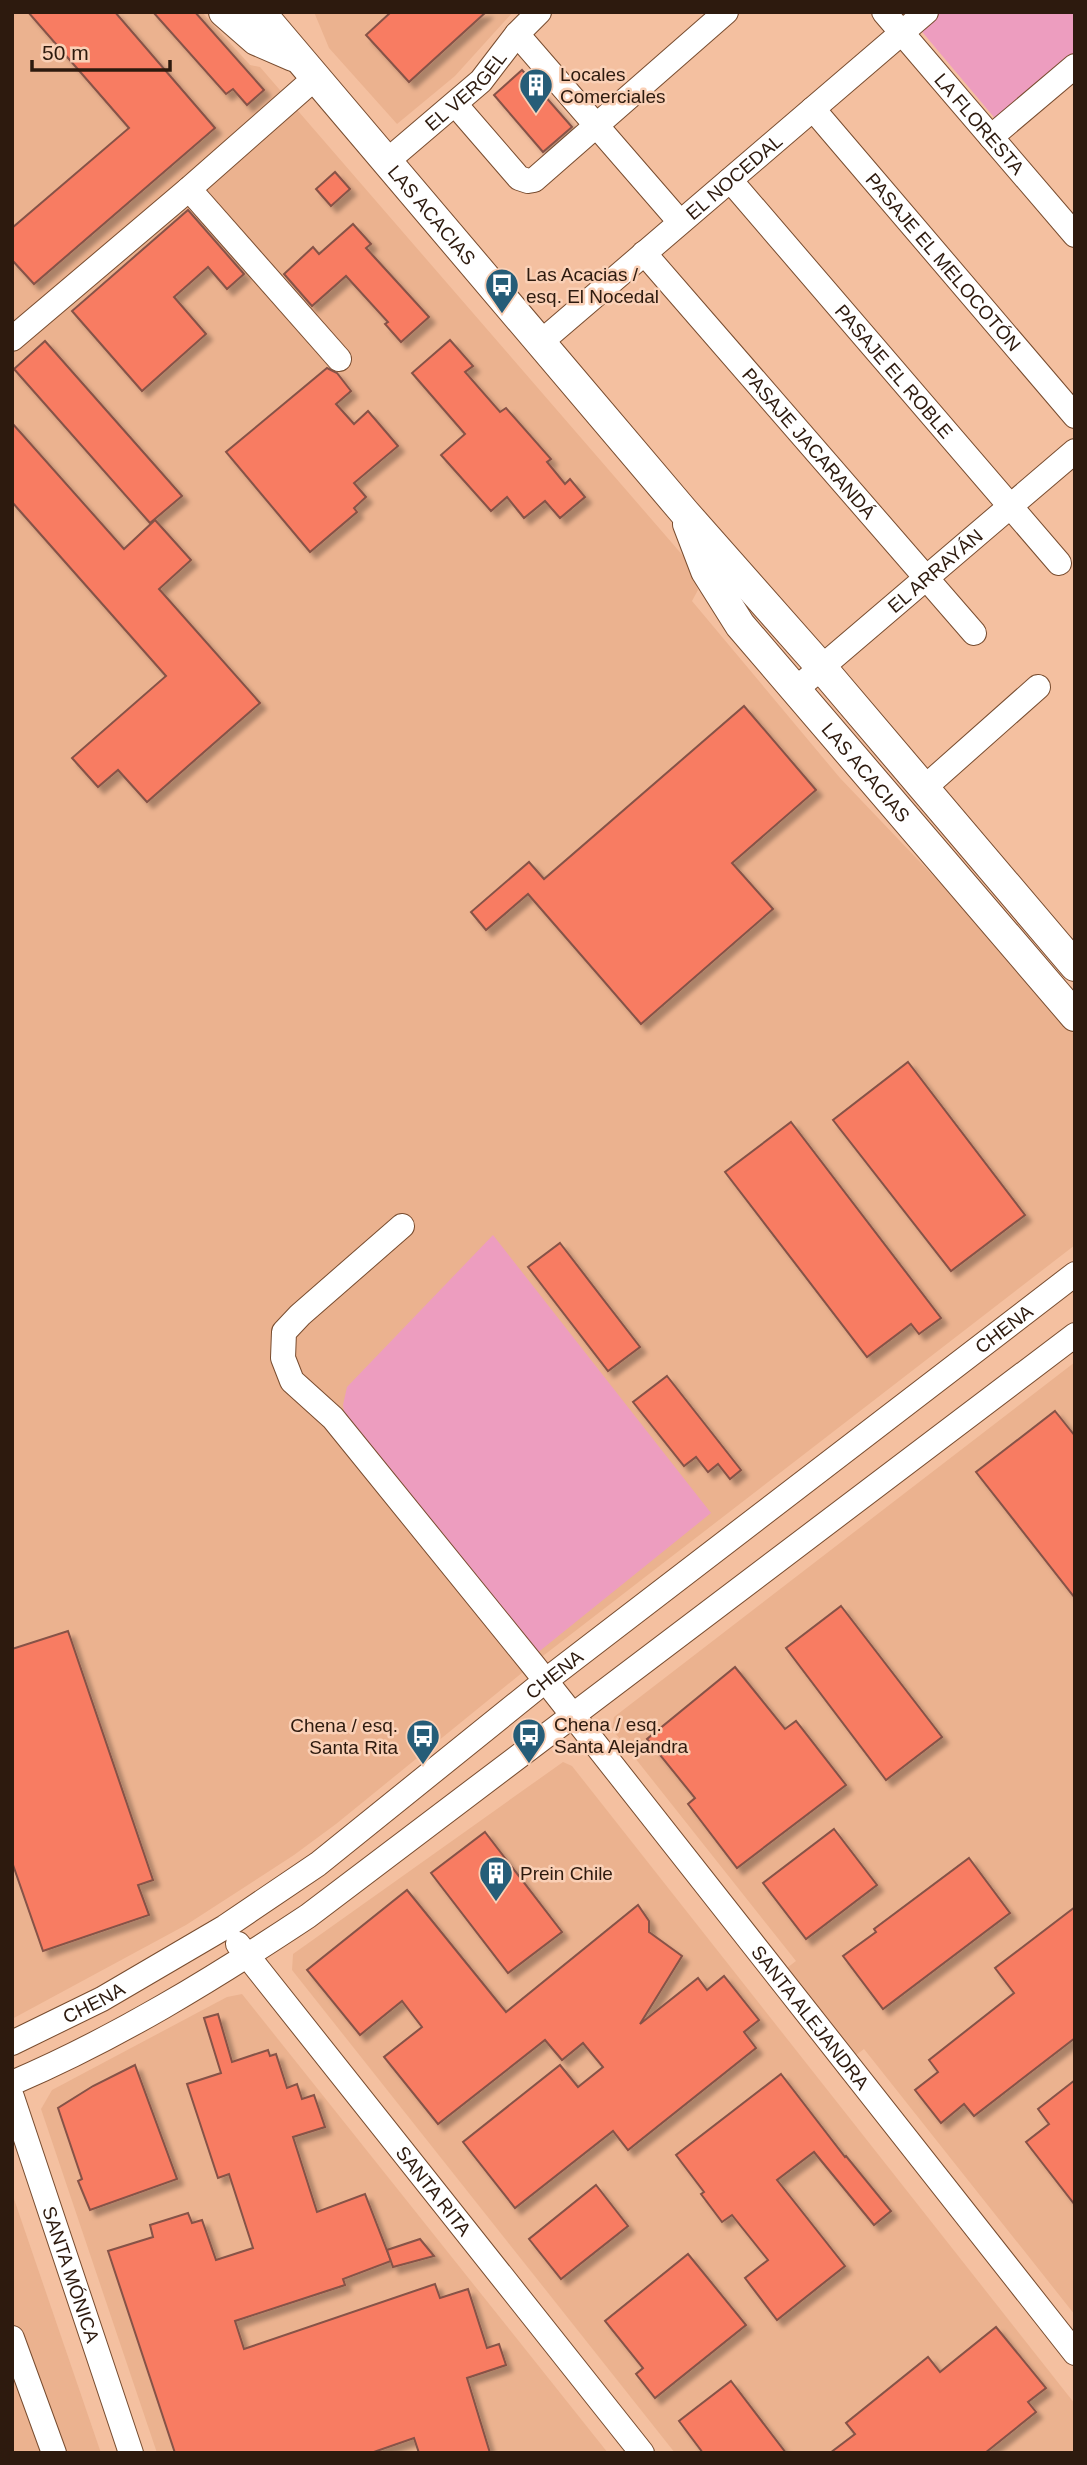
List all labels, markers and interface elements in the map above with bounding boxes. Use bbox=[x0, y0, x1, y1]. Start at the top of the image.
scale bar bbox=[32, 28, 170, 72]
text: 50 m bbox=[42, 41, 89, 64]
street label: EL VERGEL bbox=[421, 47, 510, 135]
place label: Locales Comerciales bbox=[560, 64, 666, 107]
building icon: Locales Comerciales bbox=[517, 66, 555, 115]
street label: LA FLORESTA bbox=[931, 69, 1029, 179]
street label: EL NOCEDAL bbox=[682, 130, 786, 224]
street label: LAS ACACIAS bbox=[384, 161, 480, 269]
street label: PASAJE EL MELOCOTÓN bbox=[862, 169, 1025, 355]
place label: Las Acacias / esq. El Nocedal bbox=[526, 264, 659, 307]
bus stop icon: Las Acacias / esq. El Nocedal bbox=[483, 266, 521, 315]
street label: PASAJE EL ROBLE bbox=[831, 300, 957, 442]
street label: PASAJE JACARANDÁ bbox=[738, 364, 880, 523]
street label: EL ARRAYÁN bbox=[884, 524, 986, 617]
street label: LAS ACACIAS bbox=[818, 718, 914, 826]
street label: CHENA bbox=[971, 1300, 1037, 1357]
street label: CHENA bbox=[521, 1645, 587, 1703]
place label: Chena / esq. Santa Alejandra bbox=[554, 1714, 689, 1757]
place label: Chena / esq. Santa Rita bbox=[290, 1715, 398, 1758]
bus stop icon: Chena / esq. Santa Alejandra bbox=[510, 1716, 548, 1765]
bus stop icon: Chena / esq. Santa Rita bbox=[404, 1717, 442, 1766]
building icon: Prein Chile bbox=[477, 1854, 515, 1903]
place label: Prein Chile bbox=[520, 1863, 613, 1884]
street label: SANTA ALEJANDRA bbox=[748, 1941, 874, 2094]
street label: CHENA bbox=[59, 1978, 128, 2027]
street label: SANTA RITA bbox=[392, 2142, 476, 2240]
street label: SANTA MÓNICA bbox=[39, 2204, 104, 2345]

